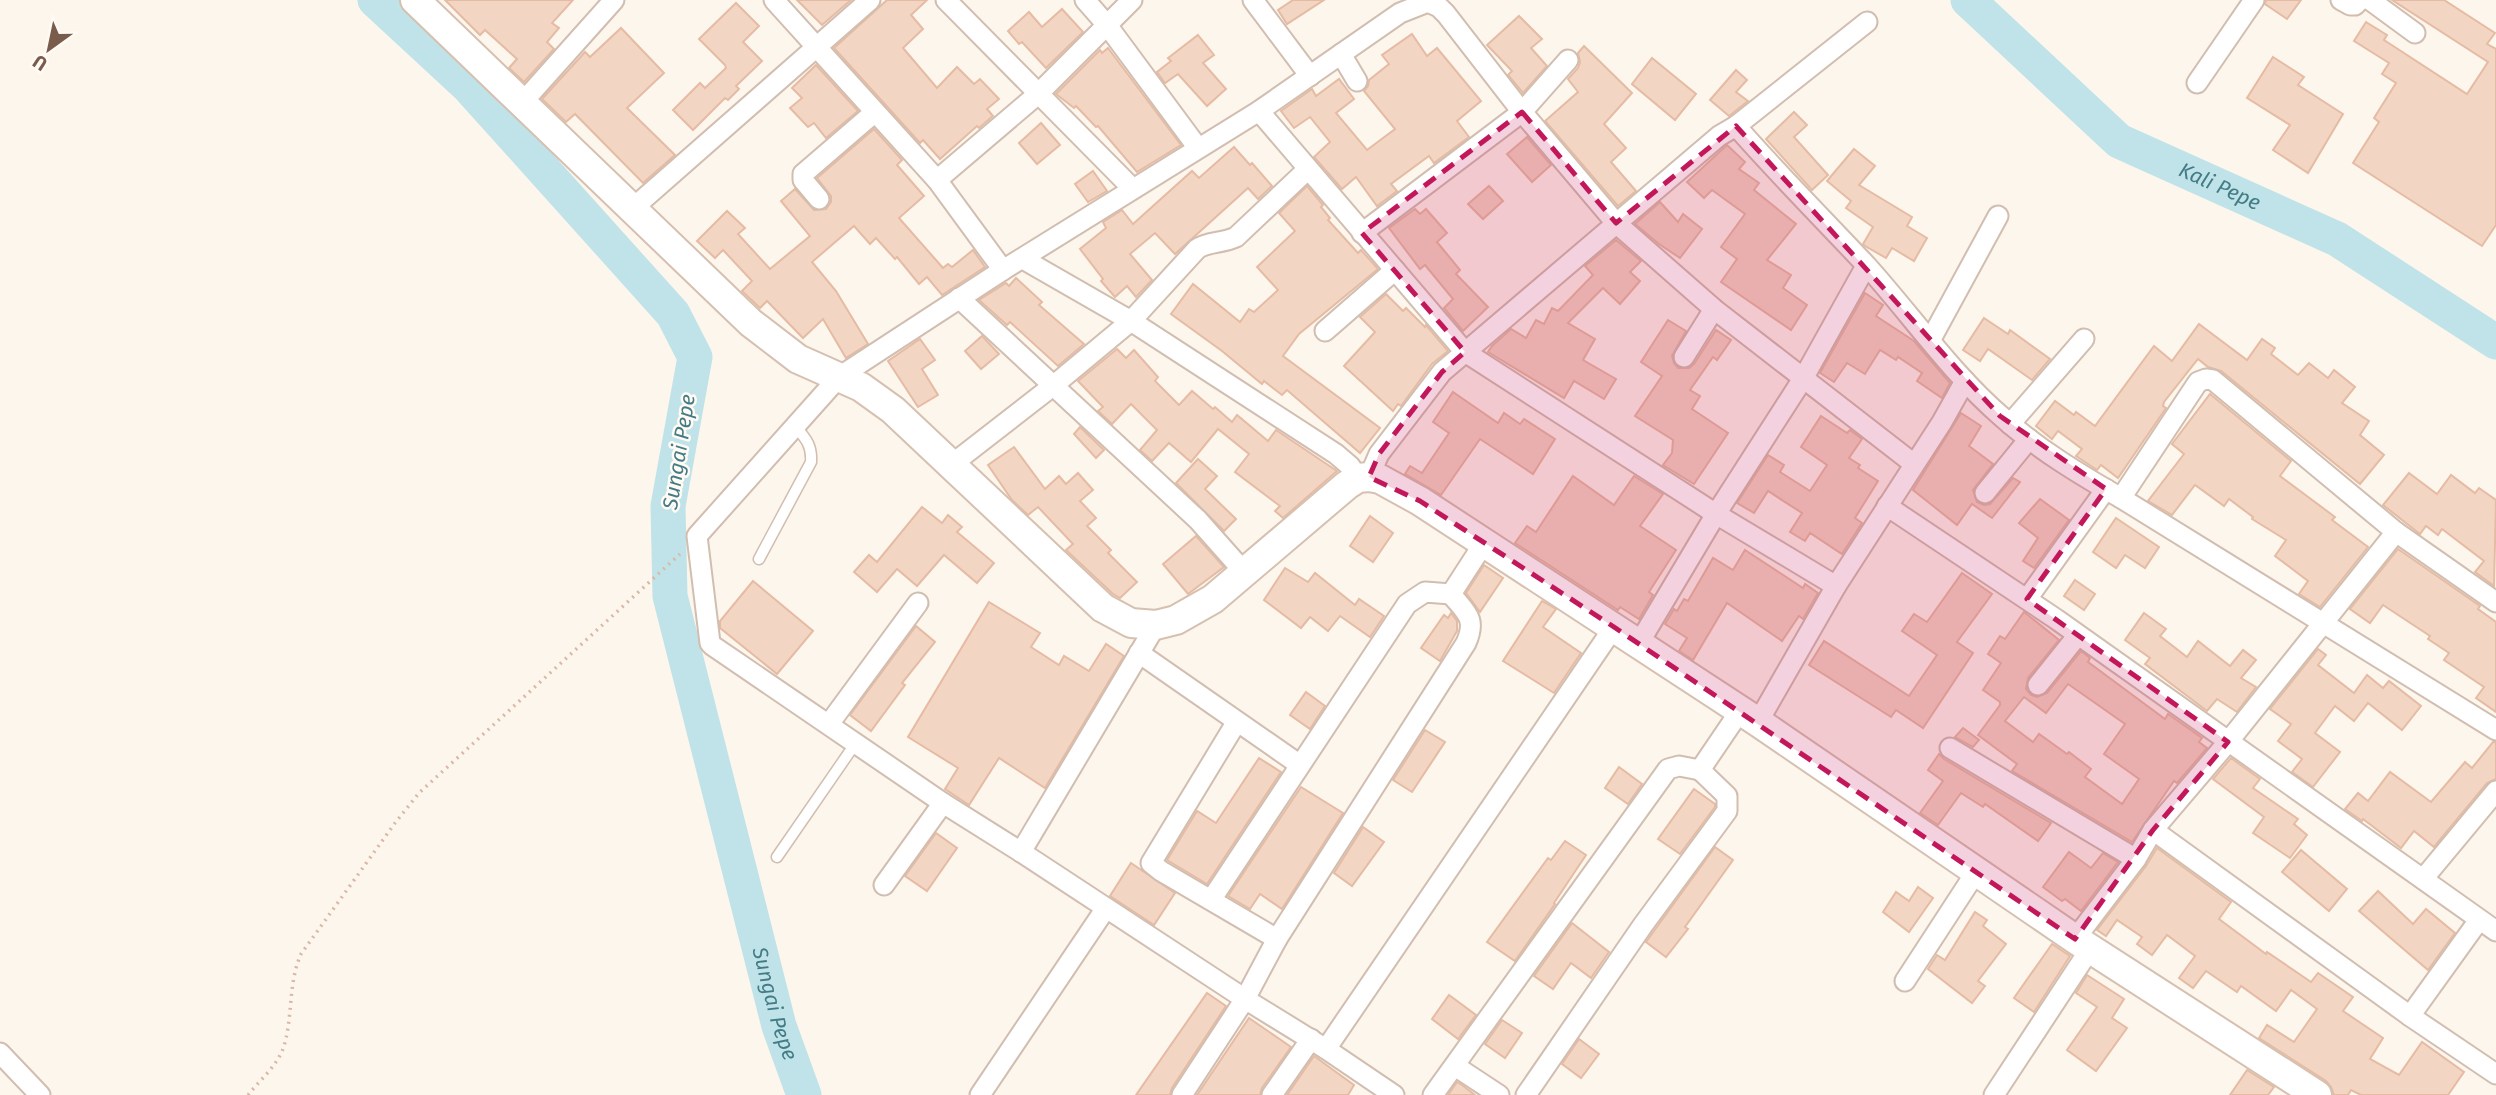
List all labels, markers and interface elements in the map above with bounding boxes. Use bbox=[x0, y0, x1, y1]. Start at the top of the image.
north arrow bbox=[14, 14, 84, 84]
text: U bbox=[29, 50, 51, 76]
water label: Kali Pepe bbox=[2175, 157, 2265, 216]
water label: Sungai Pepe bbox=[657, 392, 701, 512]
water label: Sungai Pepe bbox=[746, 943, 803, 1064]

